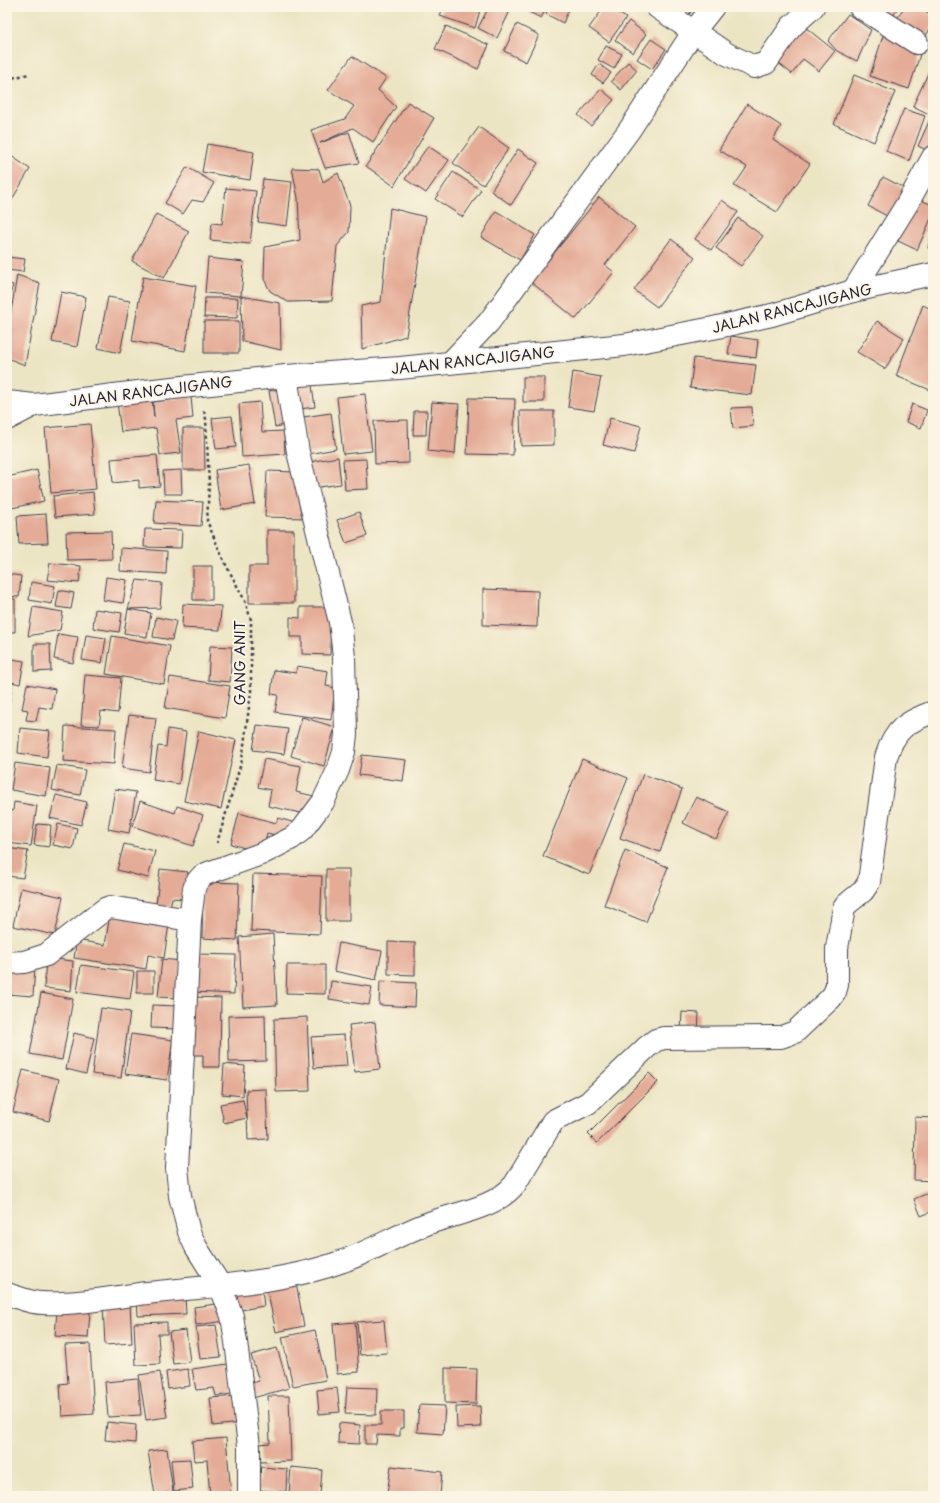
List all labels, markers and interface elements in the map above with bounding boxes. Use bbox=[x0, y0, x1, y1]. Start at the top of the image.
street label: JALAN RANCAJIGANG bbox=[710, 278, 874, 338]
street label: JALAN RANCAJIGANG bbox=[390, 341, 556, 379]
street label: JALAN RANCAJIGANG bbox=[68, 371, 234, 411]
street label: GANG ANIT bbox=[229, 620, 250, 705]

